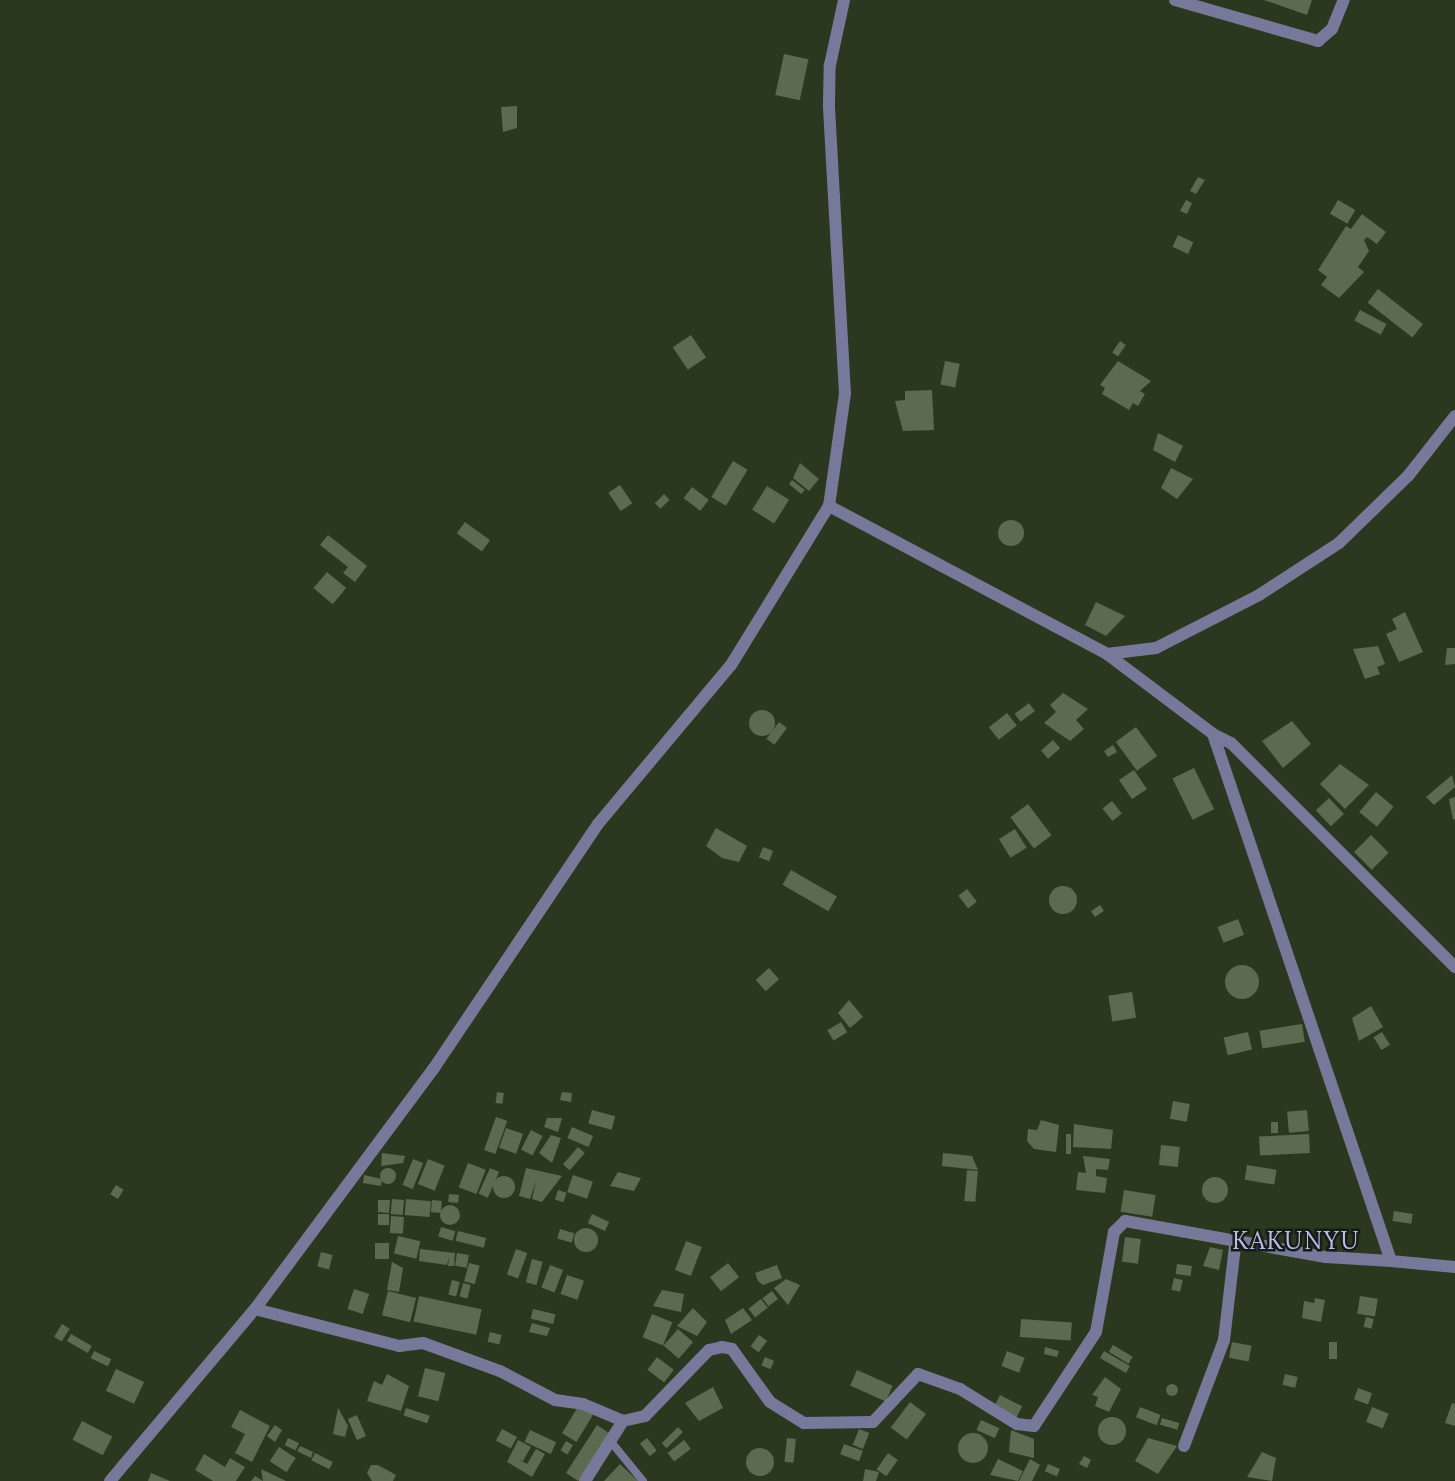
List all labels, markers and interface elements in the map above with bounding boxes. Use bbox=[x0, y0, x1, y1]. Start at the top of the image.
district label: KAKUNYU bbox=[1232, 1227, 1360, 1255]

